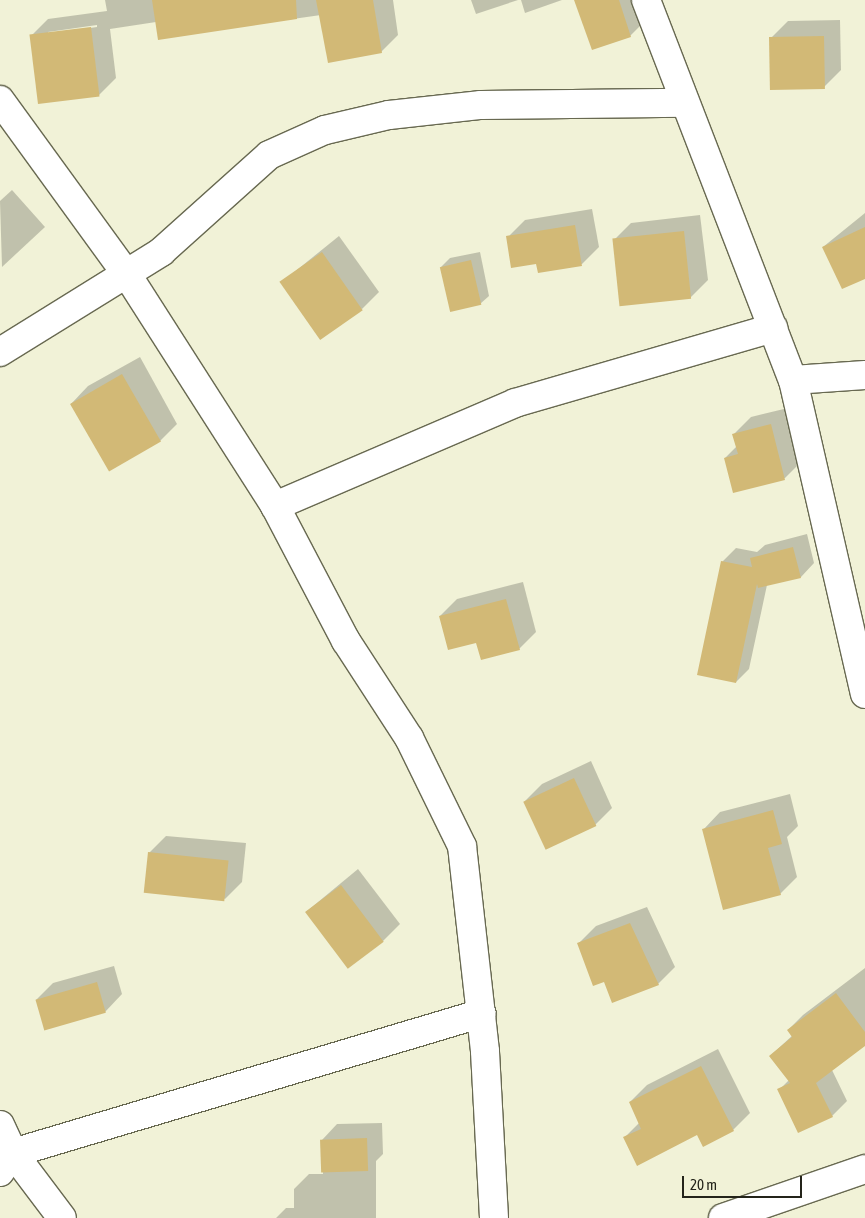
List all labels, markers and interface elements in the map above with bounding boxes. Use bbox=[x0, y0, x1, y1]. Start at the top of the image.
scale bar bbox=[685, 1166, 805, 1198]
text: 20 m bbox=[690, 1176, 717, 1193]

